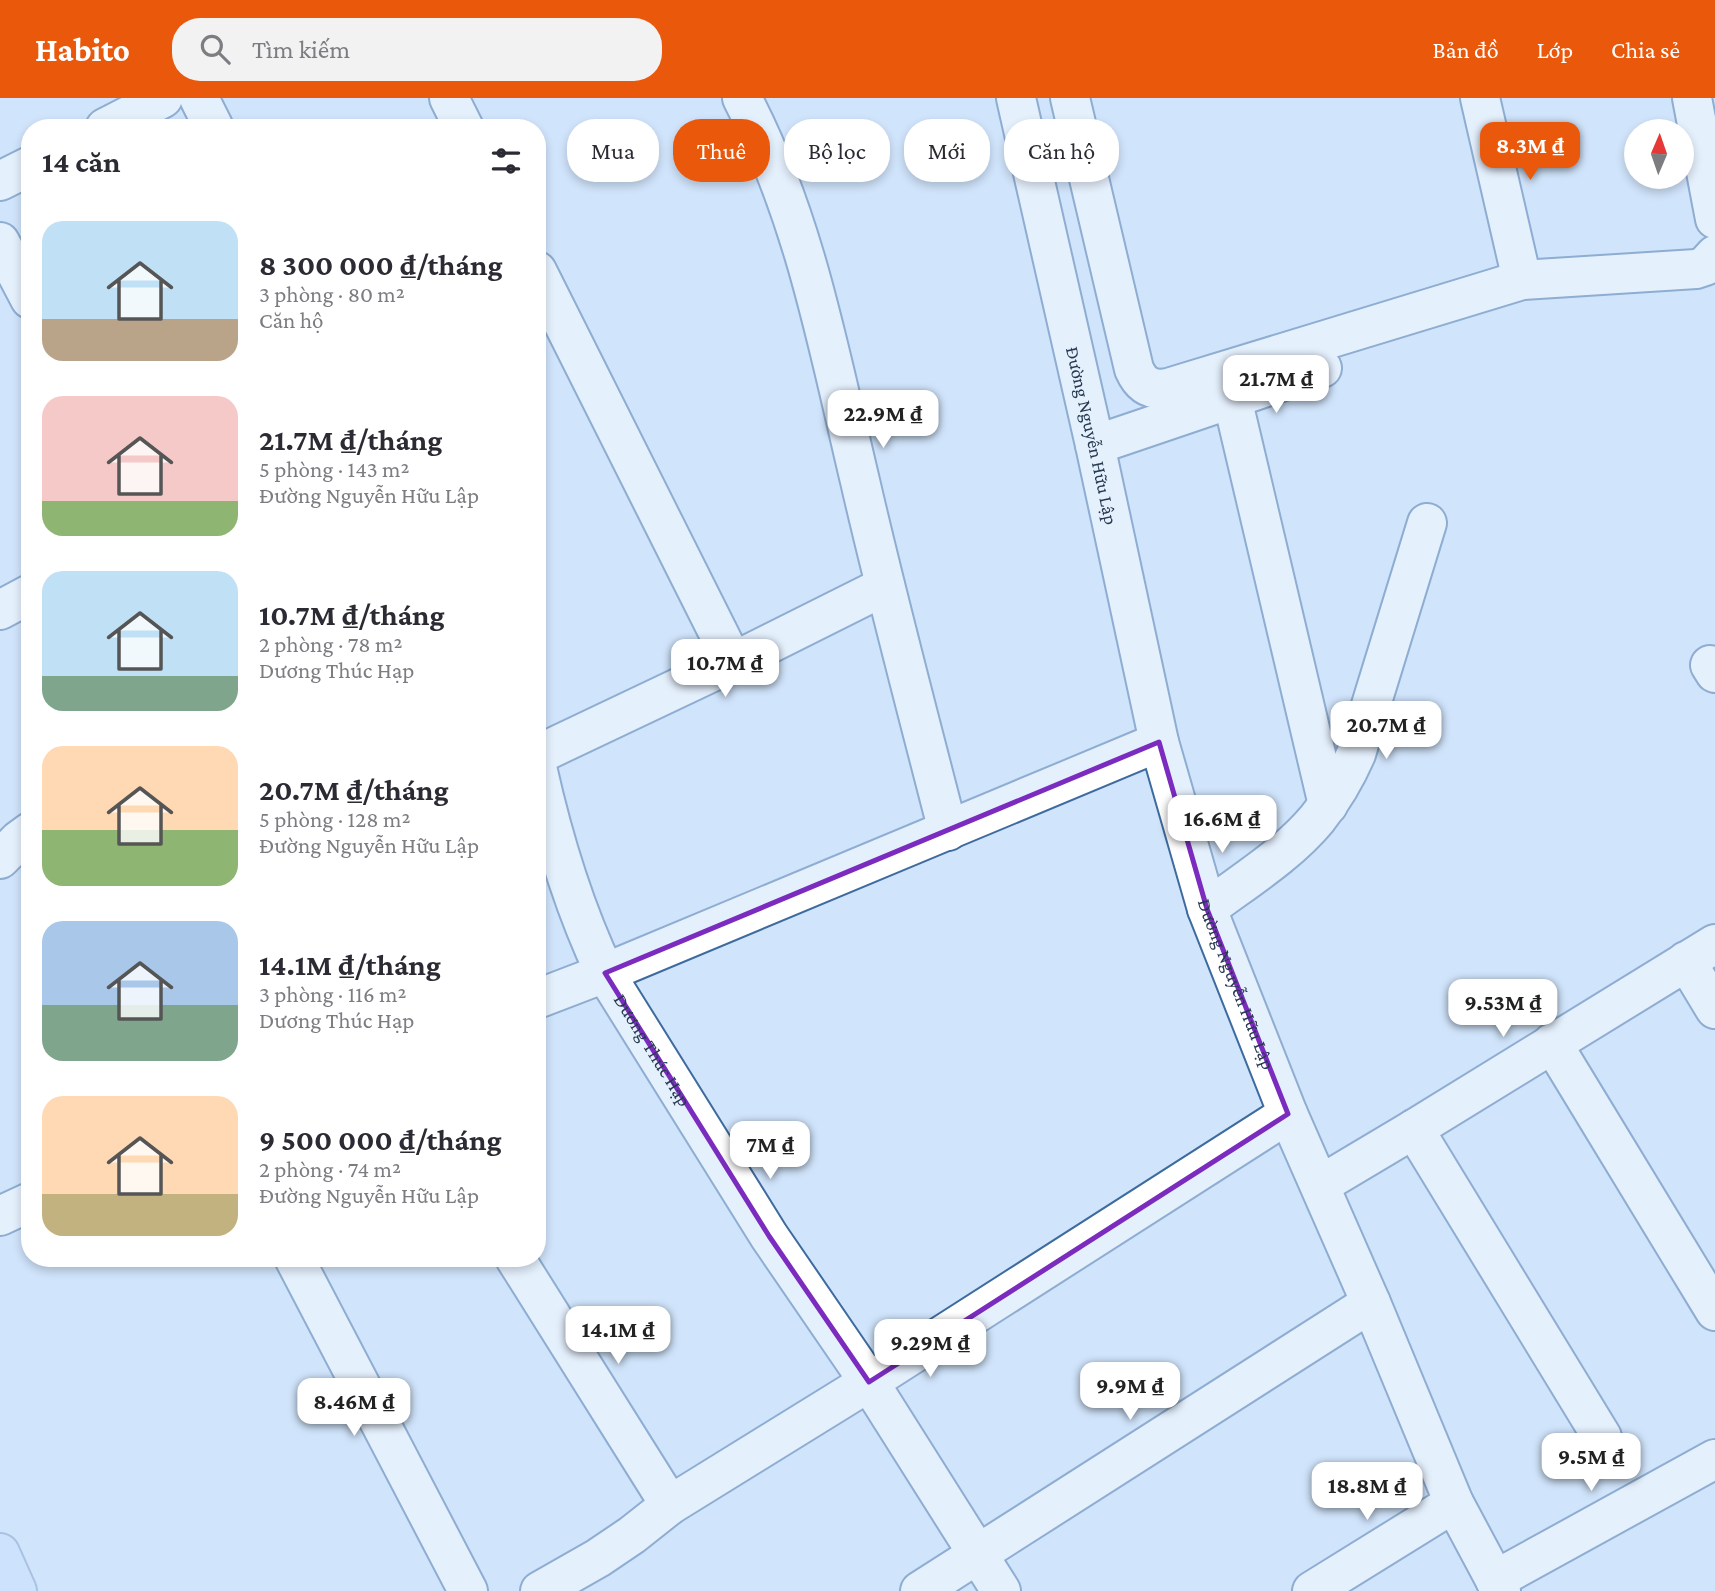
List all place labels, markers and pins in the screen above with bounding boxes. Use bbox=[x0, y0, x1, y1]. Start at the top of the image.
pin: 8.3M ₫ bbox=[1473, 122, 1587, 182]
pin: 21.7M ₫ bbox=[1211, 356, 1341, 415]
pin: 22.9M ₫ bbox=[818, 390, 948, 450]
pin: 10.7M ₫ bbox=[660, 640, 790, 699]
pin: 20.7M ₫ bbox=[1321, 702, 1451, 761]
pin: 16.6M ₫ bbox=[1157, 796, 1287, 855]
pin: 9.53M ₫ bbox=[1438, 979, 1568, 1039]
pin: 7M ₫ bbox=[729, 1122, 811, 1181]
pin: 14.1M ₫ bbox=[553, 1306, 683, 1366]
pin: 9.29M ₫ bbox=[865, 1320, 995, 1379]
pin: 9.9M ₫ bbox=[1073, 1362, 1187, 1422]
pin: 8.46M ₫ bbox=[289, 1378, 419, 1438]
pin: 9.5M ₫ bbox=[1534, 1434, 1648, 1493]
pin: 18.8M ₫ bbox=[1302, 1462, 1432, 1522]

